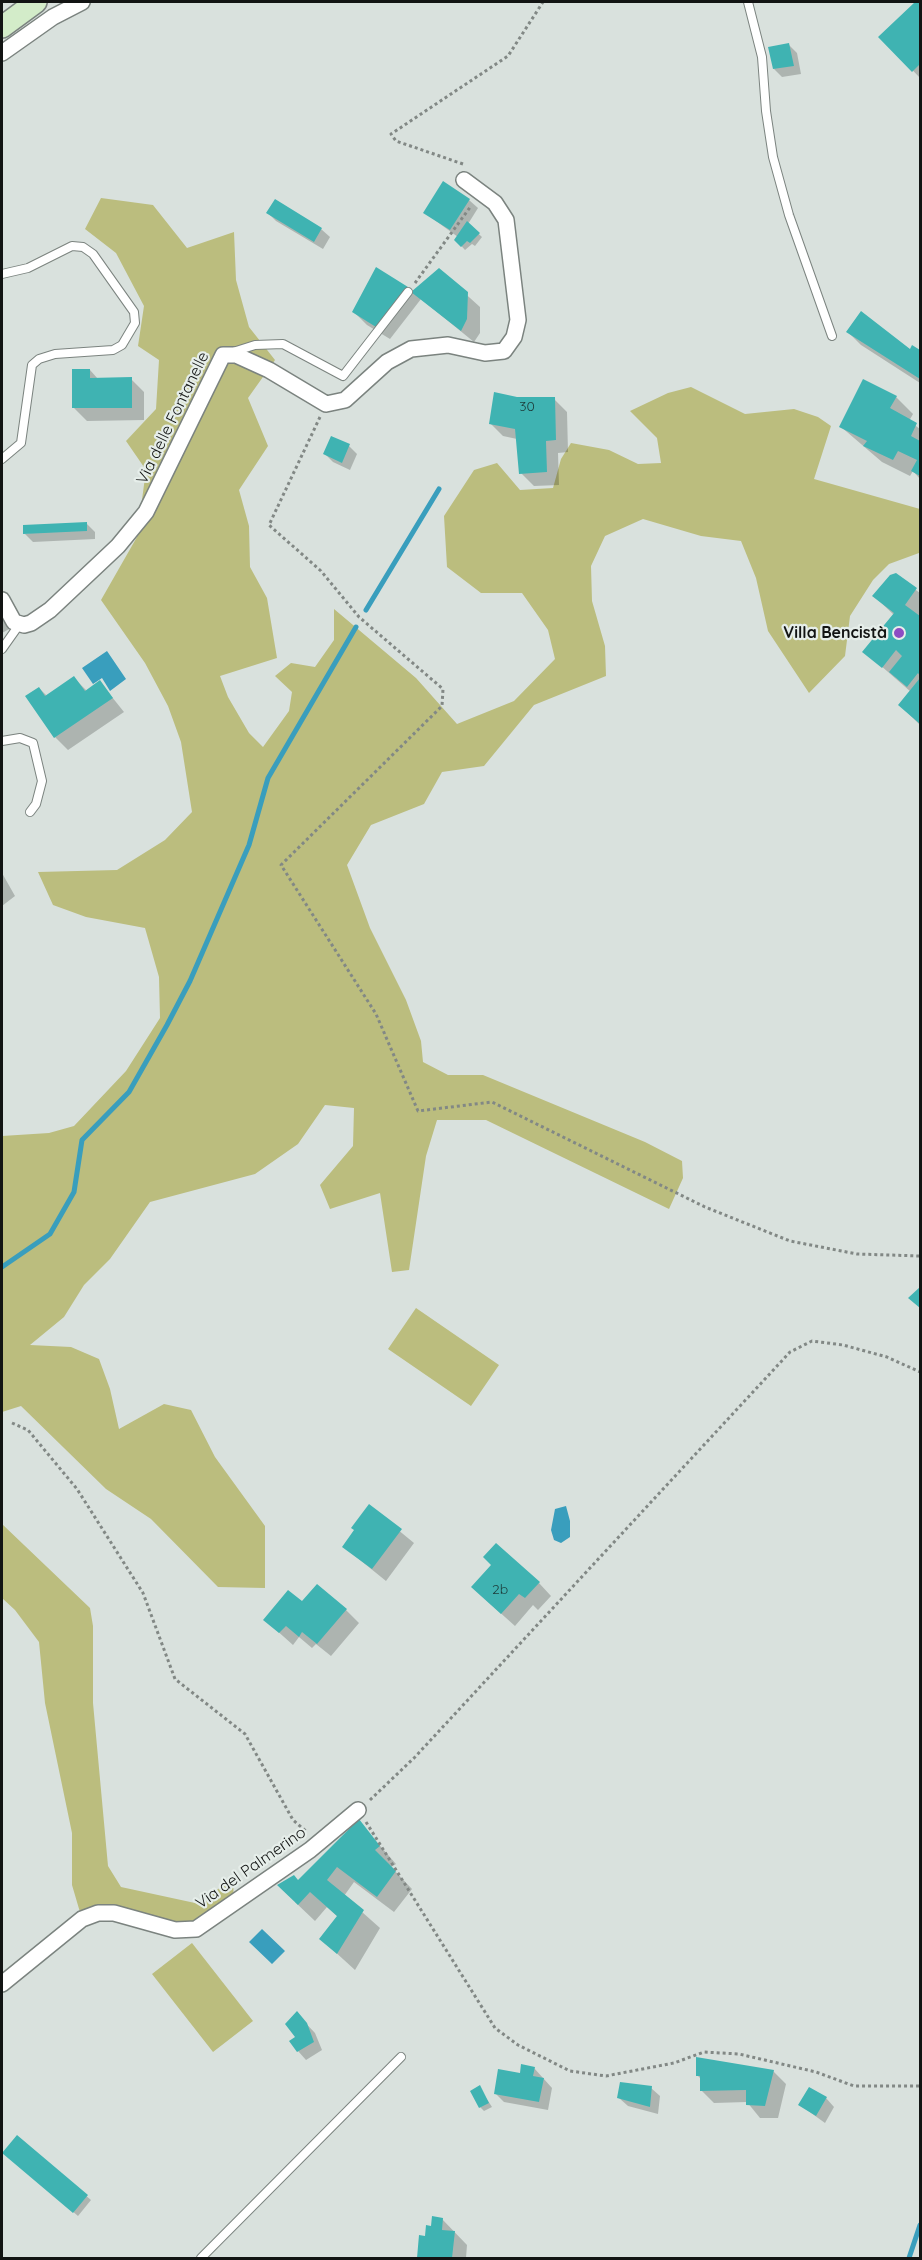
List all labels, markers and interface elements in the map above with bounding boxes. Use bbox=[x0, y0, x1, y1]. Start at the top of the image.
street label: Via delle Fontanelle bbox=[133, 349, 213, 487]
house number: 30 bbox=[519, 399, 535, 415]
place label: Villa Bencistà bbox=[783, 623, 887, 643]
marker: Villa Bencistà bbox=[892, 626, 906, 640]
house number: 2b bbox=[492, 1582, 508, 1598]
street label: Via del Palmerino bbox=[192, 1823, 310, 1913]

